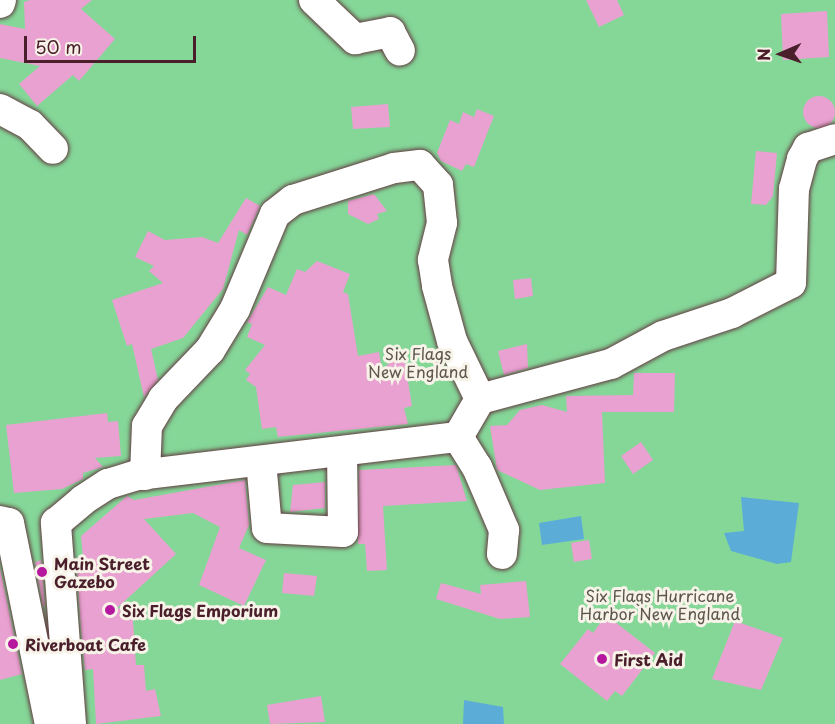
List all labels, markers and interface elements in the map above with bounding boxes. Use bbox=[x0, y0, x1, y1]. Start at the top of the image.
scale bar bbox=[27, 24, 200, 62]
north arrow bbox=[751, 24, 811, 84]
text: 50 m bbox=[35, 33, 82, 60]
text: N bbox=[751, 48, 775, 61]
park label: Six Flags New England bbox=[368, 343, 468, 381]
place label: Main Street Gazebo bbox=[54, 553, 150, 591]
marker: Main Street Gazebo bbox=[35, 565, 49, 579]
park label: Six Flags Hurricane Harbor New England bbox=[580, 585, 740, 623]
place label: Six Flags Emporium bbox=[122, 600, 280, 620]
marker: Six Flags Emporium bbox=[103, 603, 117, 617]
place label: Riverboat Cafe bbox=[25, 634, 146, 654]
marker: Riverboat Cafe bbox=[6, 637, 20, 651]
place label: First Aid bbox=[614, 649, 683, 669]
marker: First Aid bbox=[595, 652, 609, 666]

